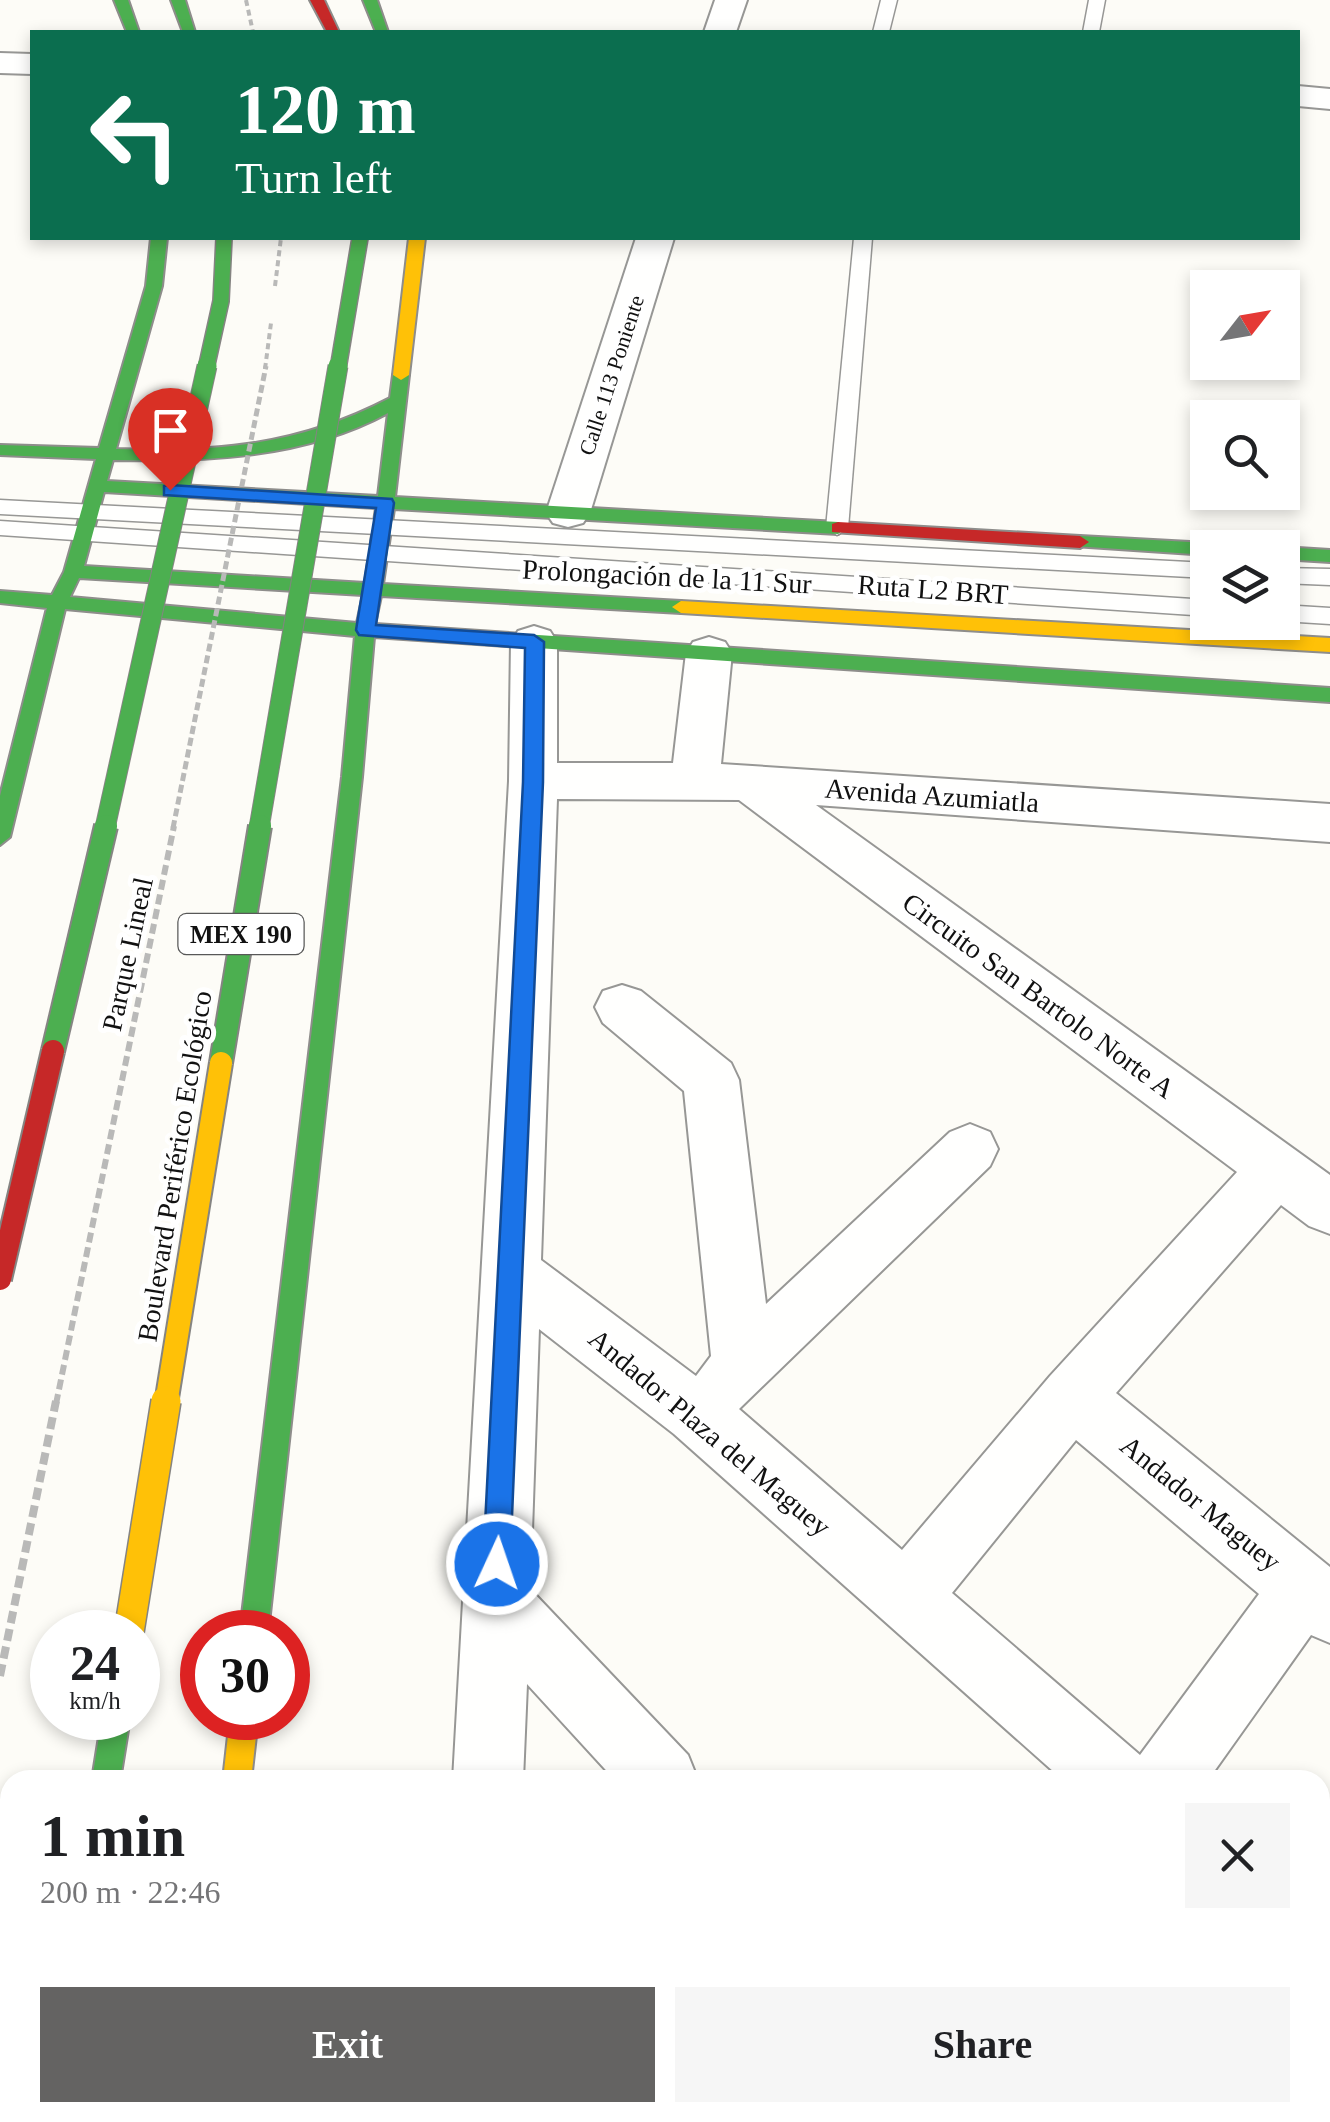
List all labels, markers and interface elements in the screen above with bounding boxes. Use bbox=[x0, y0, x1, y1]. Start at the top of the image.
icon: left bbox=[70, 70, 200, 200]
text: 120 m bbox=[235, 71, 416, 148]
text: Turn left bbox=[235, 153, 392, 203]
north arrow bbox=[1190, 270, 1300, 380]
map controls bbox=[1190, 270, 1300, 640]
street label: Calle 113 Poniente bbox=[574, 292, 649, 458]
pin bbox=[128, 388, 213, 491]
button: search bbox=[1190, 400, 1300, 510]
icon: arrive bbox=[143, 403, 198, 458]
button: layers bbox=[1190, 530, 1300, 640]
street label: Prolongación de la 11 Sur bbox=[521, 553, 813, 600]
street label: Ruta L2 BRT bbox=[857, 569, 1009, 610]
street label: Avenida Azumiatla bbox=[824, 773, 1041, 818]
street label: Parque Lineal bbox=[96, 874, 159, 1034]
street label: Circuito San Bartolo Norte A bbox=[897, 886, 1181, 1105]
road number: MEX 190 bbox=[178, 914, 304, 954]
street label: Boulevard Periférico Ecológico bbox=[131, 989, 218, 1344]
street label: Andador Plaza del Maguey bbox=[583, 1322, 837, 1542]
street label: Andador Maguey bbox=[1114, 1429, 1287, 1577]
position arrow bbox=[445, 1512, 549, 1616]
speed limit sign: 30 bbox=[180, 1610, 310, 1740]
text: 24 bbox=[70, 1635, 120, 1691]
text: km/h bbox=[69, 1687, 121, 1714]
text: 1 min bbox=[40, 1803, 185, 1869]
button: close bbox=[1185, 1803, 1290, 1908]
text: 200 m · 22:46 bbox=[40, 1874, 220, 1910]
button: Exit bbox=[40, 1987, 655, 2102]
button: Share bbox=[675, 1987, 1290, 2102]

